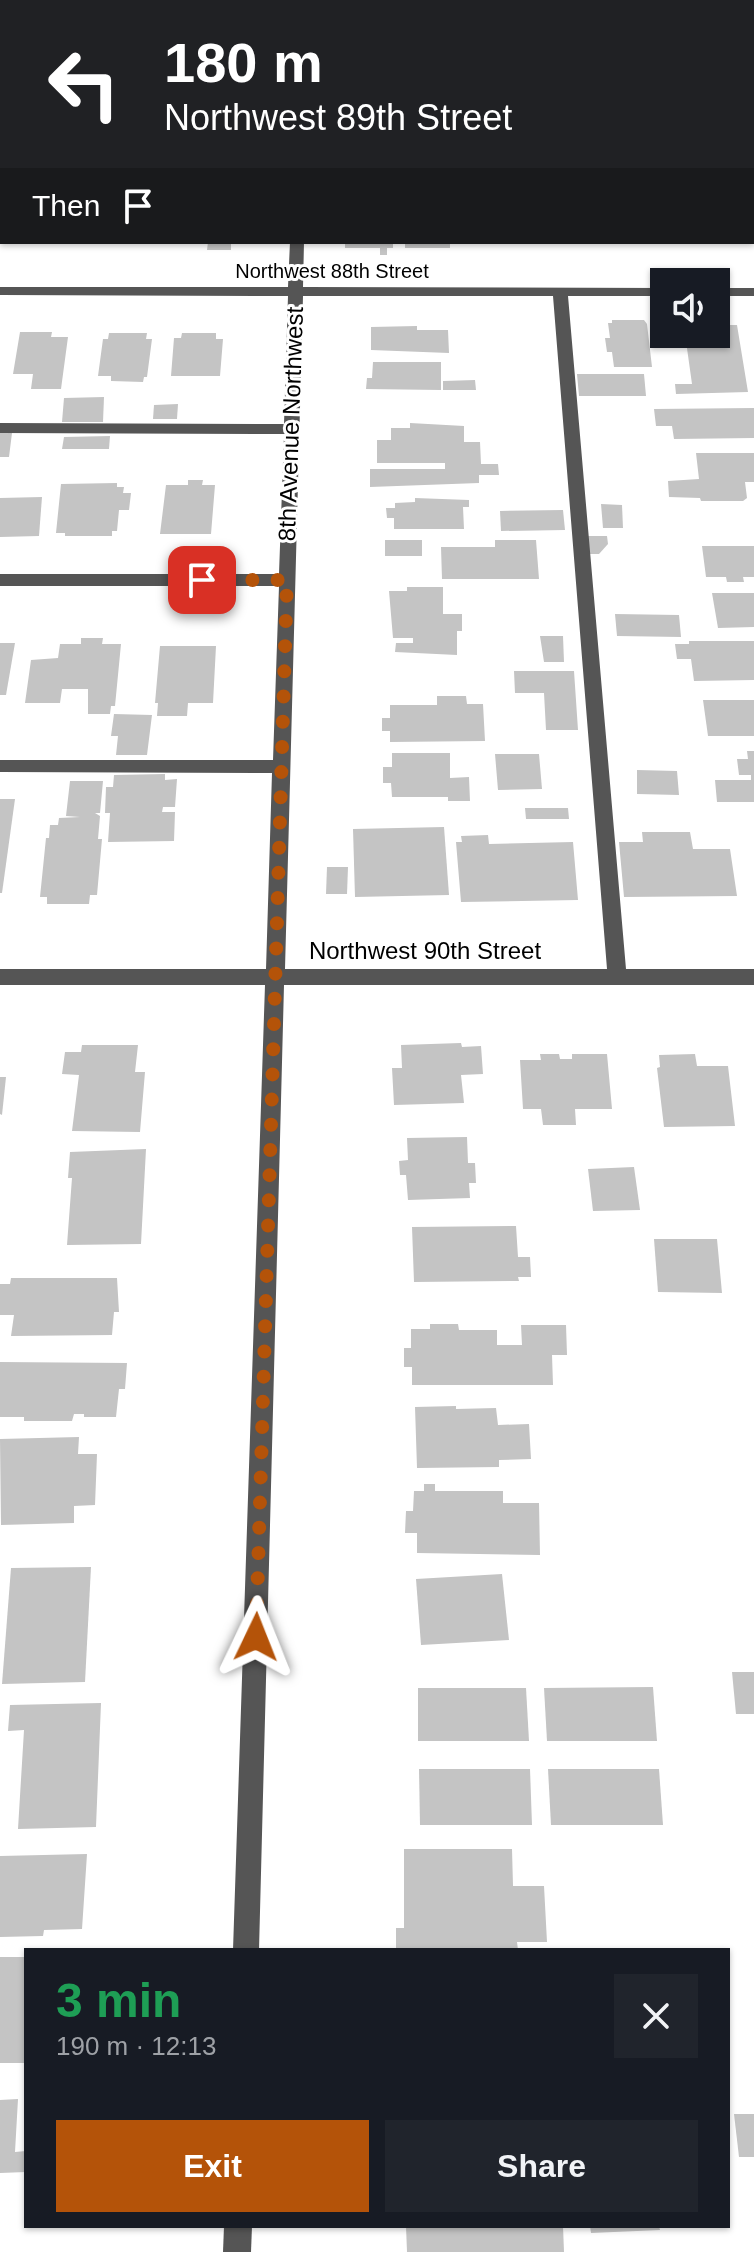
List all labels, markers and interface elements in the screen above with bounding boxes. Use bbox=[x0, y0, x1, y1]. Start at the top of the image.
text: 180 m bbox=[164, 31, 323, 94]
icon: left bbox=[32, 32, 136, 136]
text: Northwest 89th Street bbox=[164, 97, 512, 138]
icon: arrive bbox=[116, 184, 160, 228]
text: Then bbox=[32, 189, 100, 222]
street label: Northwest 88th Street bbox=[235, 260, 429, 282]
map controls bbox=[650, 268, 730, 348]
button: sound bbox=[650, 268, 730, 348]
street label: 8th Avenue Northwest bbox=[273, 306, 308, 542]
pin bbox=[168, 546, 236, 614]
icon: arrive bbox=[180, 558, 224, 602]
street label: Northwest 90th Street bbox=[309, 937, 541, 964]
position arrow bbox=[214, 1595, 298, 1679]
text: 3 min bbox=[56, 1974, 181, 2027]
button: close bbox=[614, 1974, 698, 2058]
text: 190 m · 12:13 bbox=[56, 2031, 216, 2061]
button: Exit bbox=[56, 2120, 369, 2212]
button: Share bbox=[385, 2120, 698, 2212]

